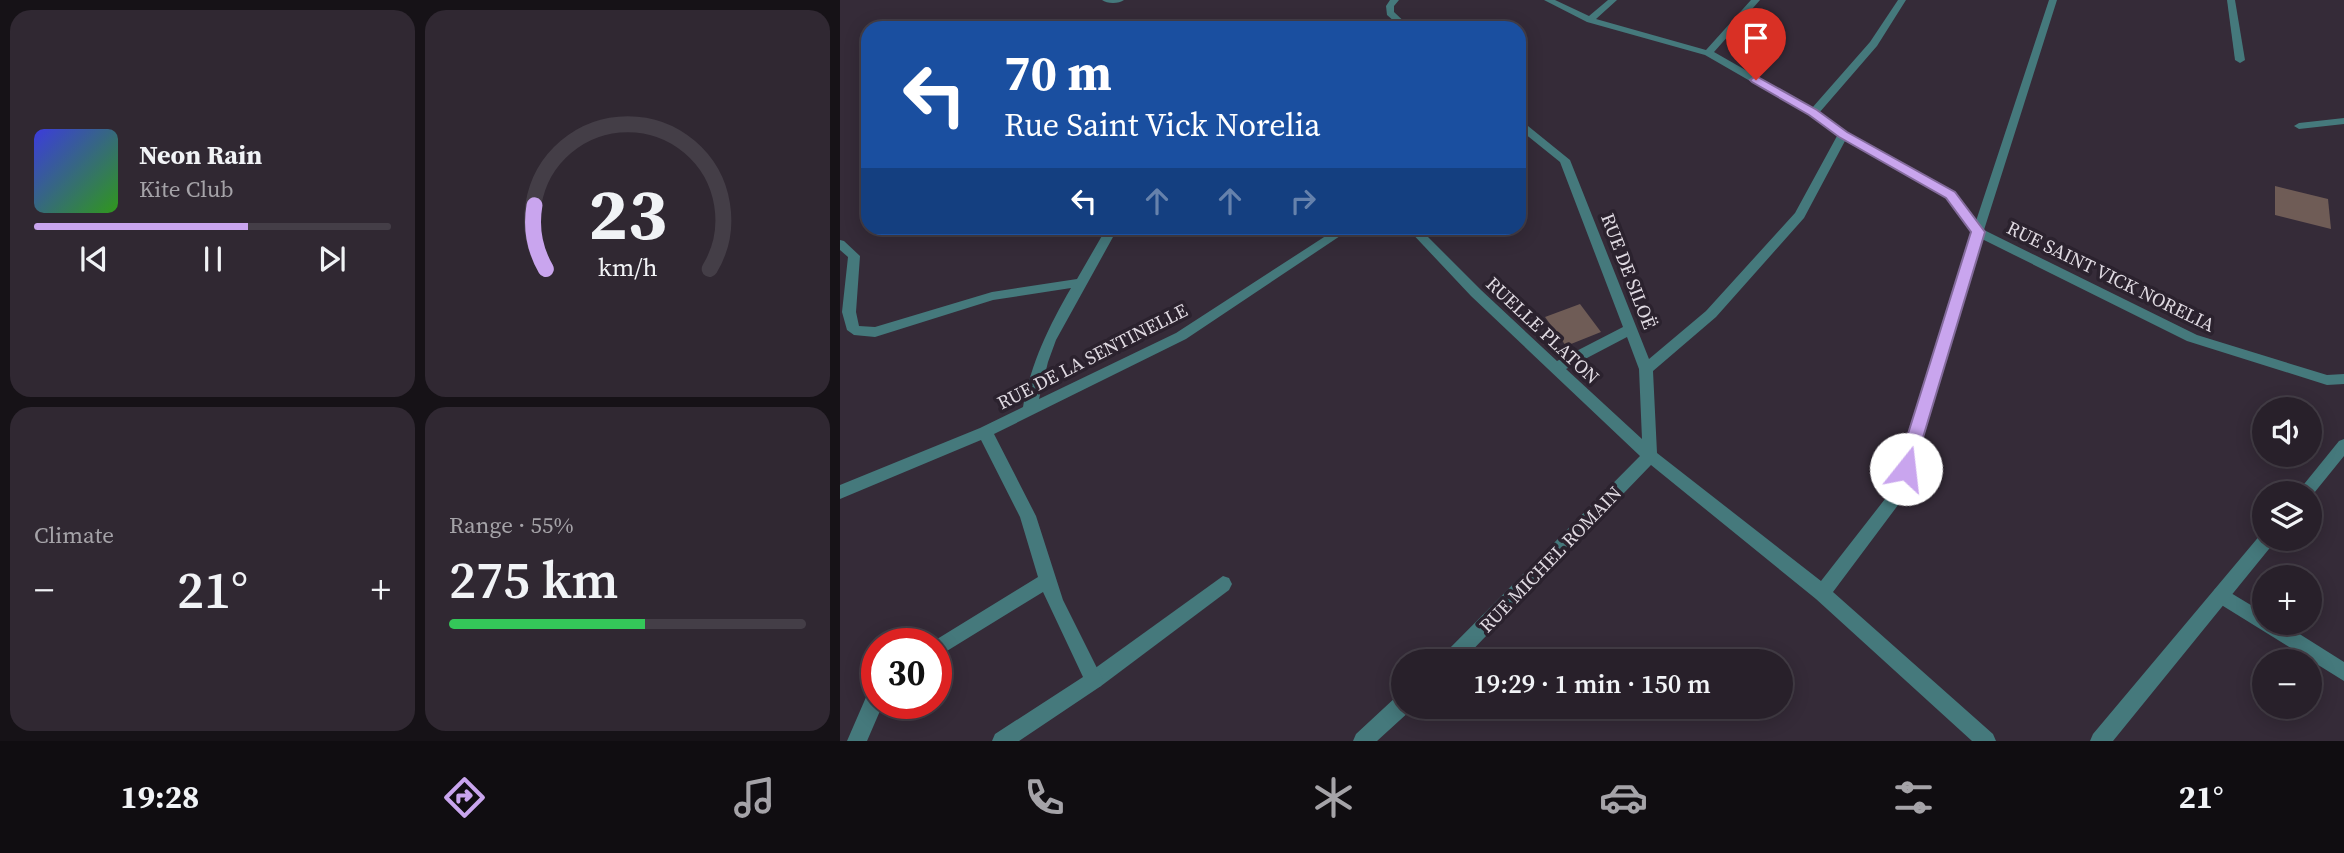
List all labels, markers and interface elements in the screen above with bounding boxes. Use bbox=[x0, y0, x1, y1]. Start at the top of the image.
pin bbox=[1726, 8, 1786, 80]
icon: arrive bbox=[1737, 19, 1775, 57]
text: 70 m bbox=[1004, 39, 1112, 106]
icon: left bbox=[889, 49, 980, 140]
text: Rue Saint Vick Norelia bbox=[1004, 103, 1321, 147]
text: Neon Rain bbox=[139, 137, 262, 173]
text: 23 bbox=[588, 165, 667, 264]
text: Kite Club bbox=[139, 173, 234, 205]
icon: left bbox=[1065, 182, 1103, 220]
icon: ahead bbox=[1138, 182, 1176, 220]
icon: ahead bbox=[1211, 182, 1249, 220]
icon: right bbox=[1284, 182, 1322, 220]
street label: RUE DE SILOË bbox=[1595, 209, 1663, 333]
street label: RUE SAINT VICK NORELIA bbox=[2003, 214, 2220, 338]
icon: previous bbox=[75, 240, 113, 278]
icon: pause bbox=[194, 240, 232, 278]
icon: next bbox=[313, 240, 351, 278]
text: km/h bbox=[598, 250, 657, 284]
street label: RUELLE PLATON bbox=[1481, 271, 1605, 390]
street label: RUE DE LA SENTINELLE bbox=[992, 297, 1192, 415]
map controls bbox=[2252, 397, 2322, 719]
button: sound bbox=[2252, 397, 2322, 467]
position arrow bbox=[1869, 432, 1943, 506]
street label: RUE MICHEL ROMAIN bbox=[1473, 480, 1627, 638]
button: layers bbox=[2252, 481, 2322, 551]
text: Range · 55% bbox=[449, 509, 574, 541]
text: Climate bbox=[34, 519, 114, 551]
text: 275 km bbox=[449, 544, 618, 615]
text: 21° bbox=[177, 554, 248, 625]
text: − bbox=[34, 564, 54, 616]
text: + bbox=[371, 564, 391, 616]
button: + bbox=[2252, 565, 2322, 635]
speed limit sign: 30 bbox=[861, 628, 952, 719]
button: − bbox=[2252, 649, 2322, 719]
text: 19:29 · 1 min · 150 m bbox=[1473, 666, 1711, 702]
icon: directions bbox=[440, 773, 489, 822]
icon: music bbox=[730, 773, 779, 822]
icon: phone bbox=[1020, 773, 1069, 822]
icon: climate bbox=[1309, 773, 1358, 822]
icon: car bbox=[1599, 773, 1648, 822]
icon: filters bbox=[1889, 773, 1938, 822]
text: 19:28 bbox=[120, 775, 199, 819]
text: 21° bbox=[2178, 775, 2224, 819]

